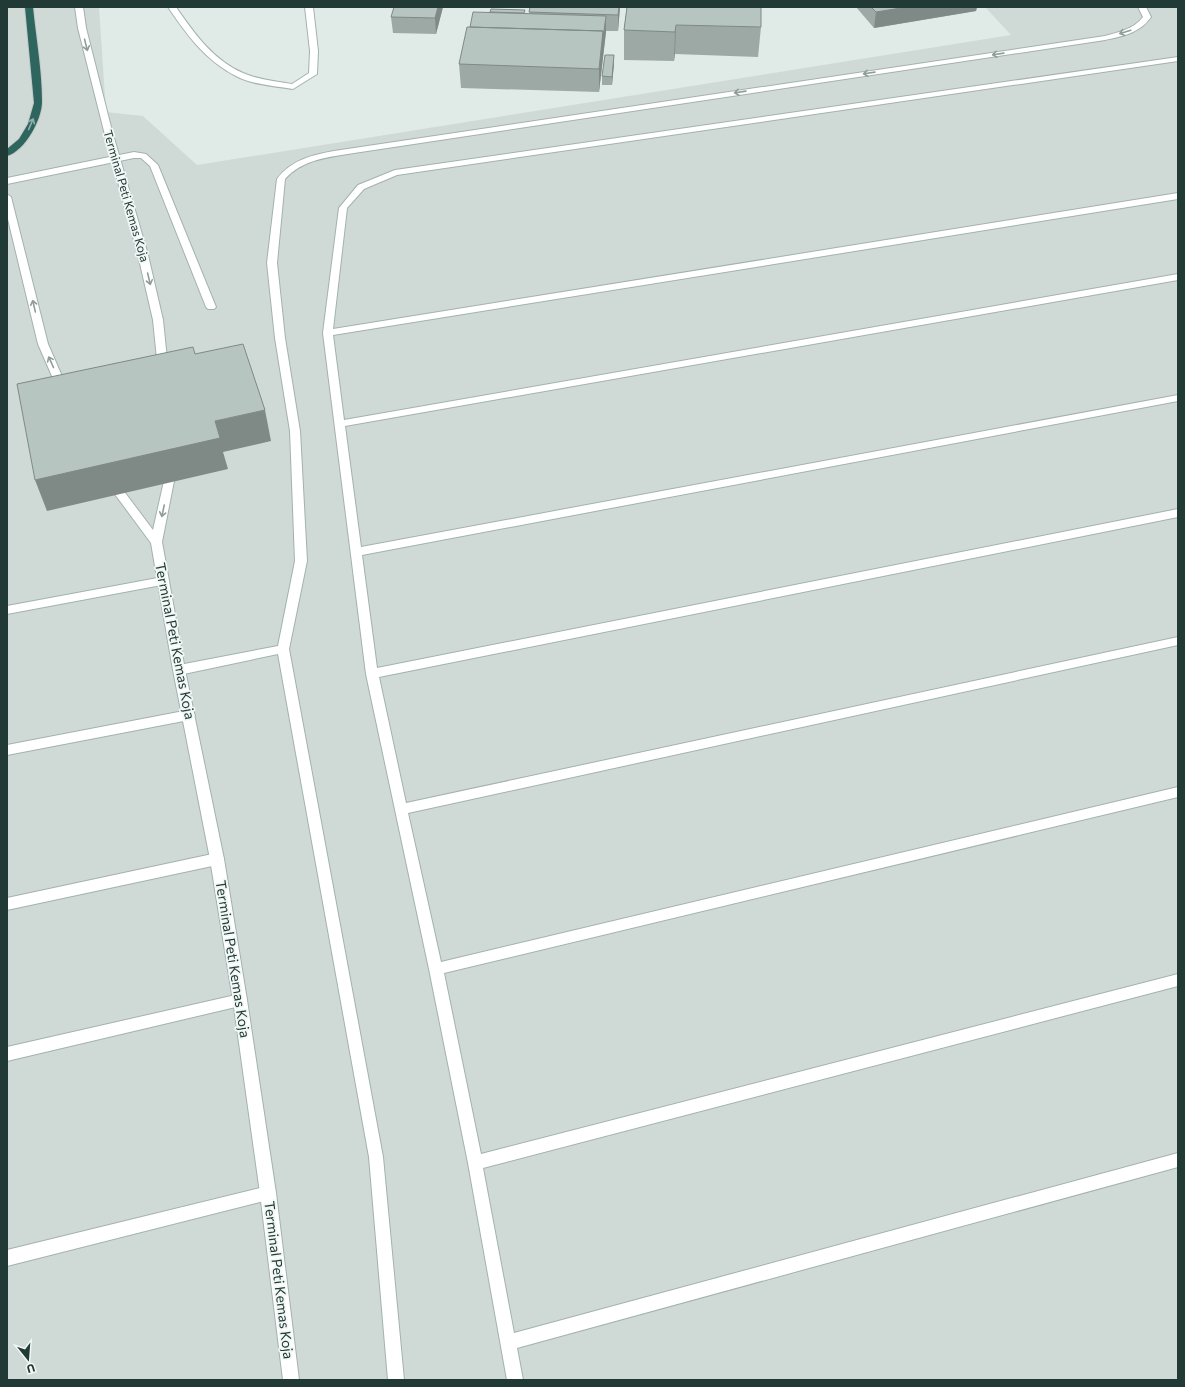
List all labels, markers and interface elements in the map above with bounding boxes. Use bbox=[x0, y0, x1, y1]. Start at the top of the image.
one-way arrow bbox=[1119, 29, 1132, 36]
one-way arrow bbox=[83, 38, 91, 51]
one-way arrow bbox=[992, 50, 1005, 58]
one-way arrow bbox=[863, 69, 876, 77]
one-way arrow bbox=[734, 88, 747, 96]
one-way arrow bbox=[28, 118, 35, 130]
street label: Terminal Peti Kemas Koja bbox=[101, 128, 152, 263]
one-way arrow bbox=[145, 272, 153, 285]
one-way arrow bbox=[29, 300, 37, 313]
one-way arrow bbox=[47, 357, 54, 369]
one-way arrow bbox=[158, 504, 166, 517]
street label: Terminal Peti Kemas Koja bbox=[152, 561, 199, 721]
street label: Terminal Peti Kemas Koja bbox=[213, 879, 254, 1039]
street label: Terminal Peti Kemas Koja bbox=[261, 1200, 298, 1360]
north arrow bbox=[8, 1339, 48, 1379]
text: U bbox=[25, 1362, 37, 1376]

